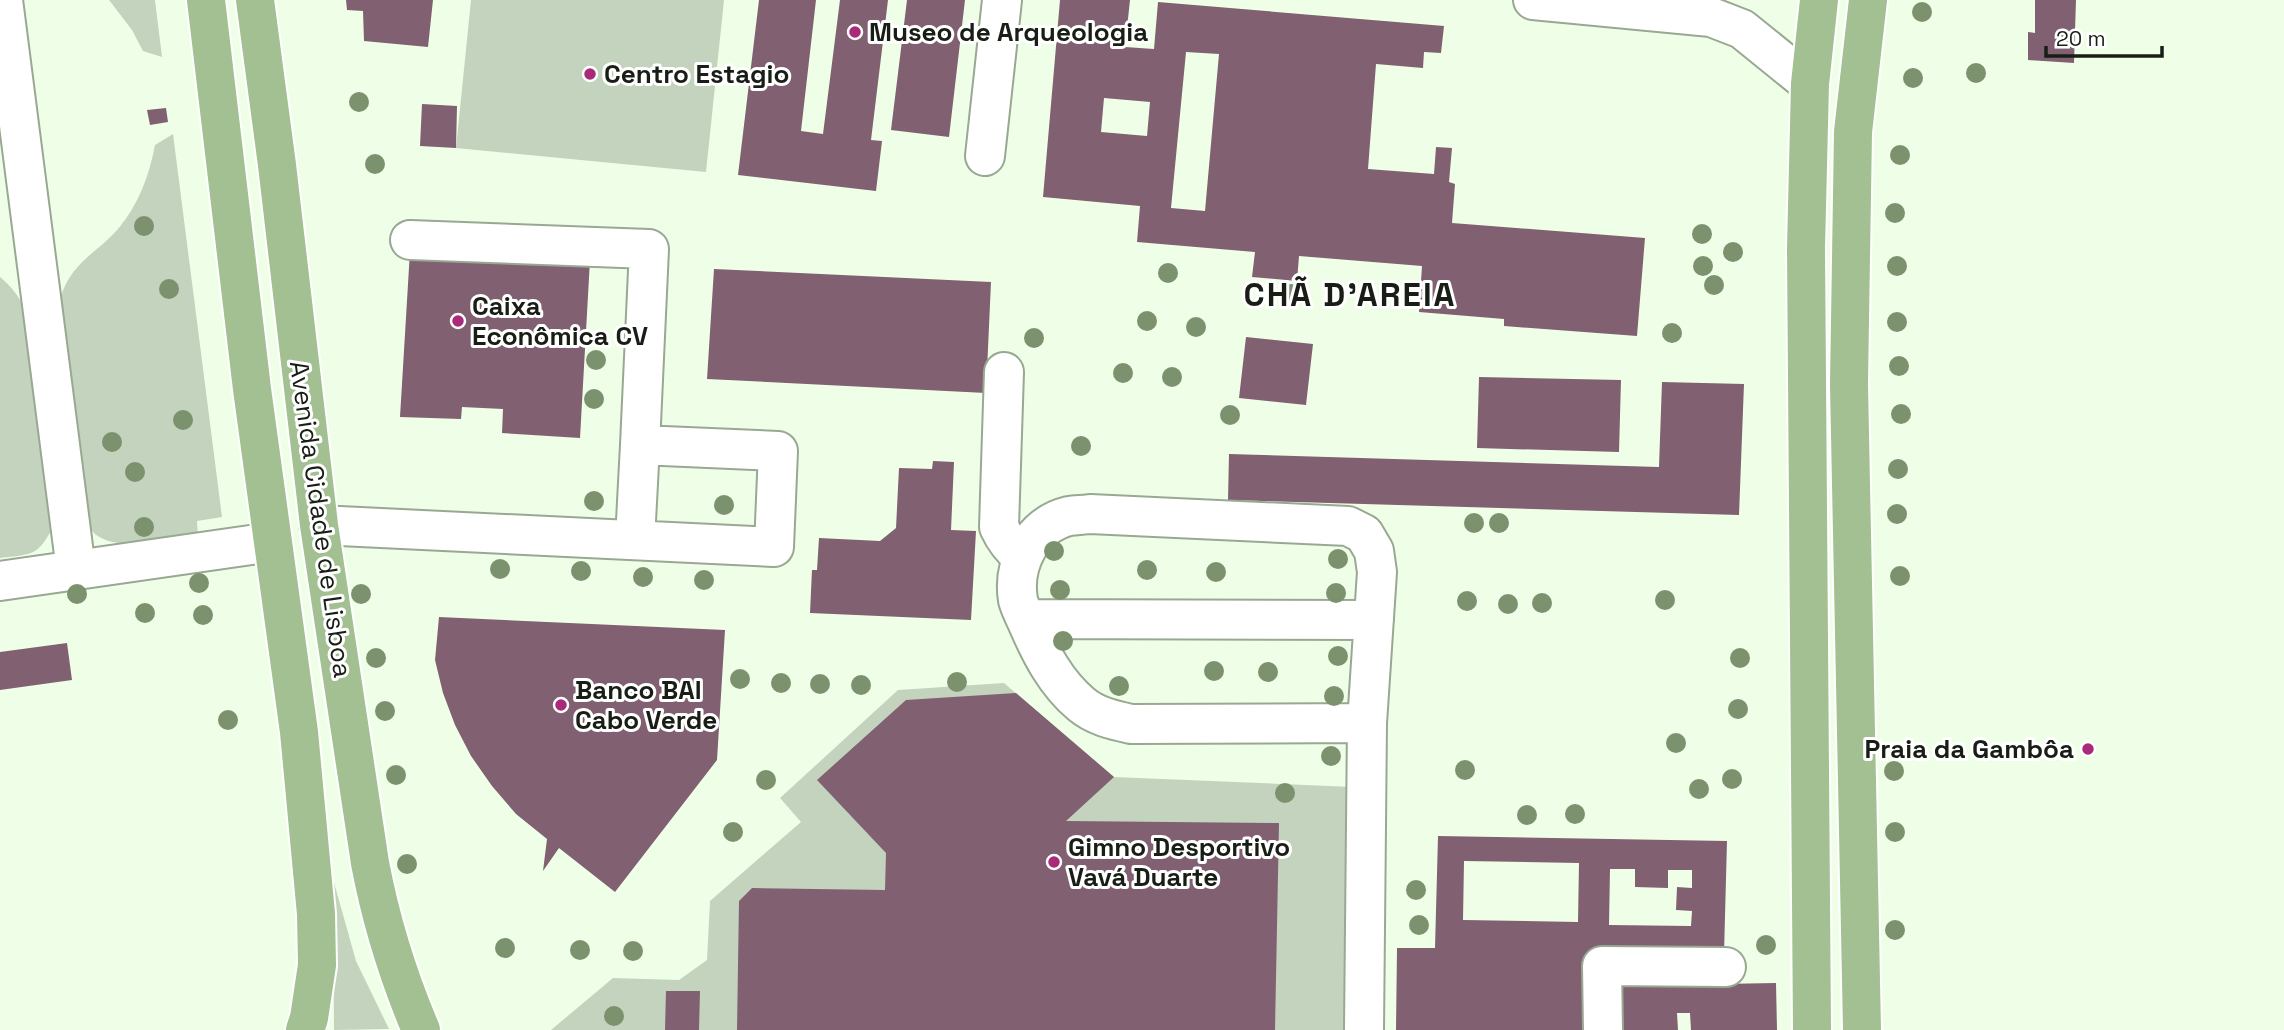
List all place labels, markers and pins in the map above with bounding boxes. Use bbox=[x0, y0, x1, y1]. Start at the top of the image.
place label: Museo de Arqueologia bbox=[869, 15, 1148, 49]
marker: Museo de Arqueologia bbox=[847, 24, 863, 40]
place label: Centro Estagio bbox=[604, 57, 789, 91]
marker: Centro Estagio bbox=[582, 66, 598, 82]
place label: Caixa Econômica CV bbox=[472, 289, 648, 353]
marker: Caixa Econômica CV bbox=[450, 313, 466, 329]
place label: Banco BAI Cabo Verde bbox=[575, 673, 717, 737]
marker: Banco BAI Cabo Verde bbox=[553, 697, 569, 713]
place label: Praia da Gambôa bbox=[1865, 732, 2074, 766]
marker: Praia da Gambôa bbox=[2080, 741, 2096, 757]
place label: Gimno Desportivo Vavá Duarte bbox=[1068, 830, 1290, 894]
marker: Gimno Desportivo Vavá Duarte bbox=[1046, 854, 1062, 870]

